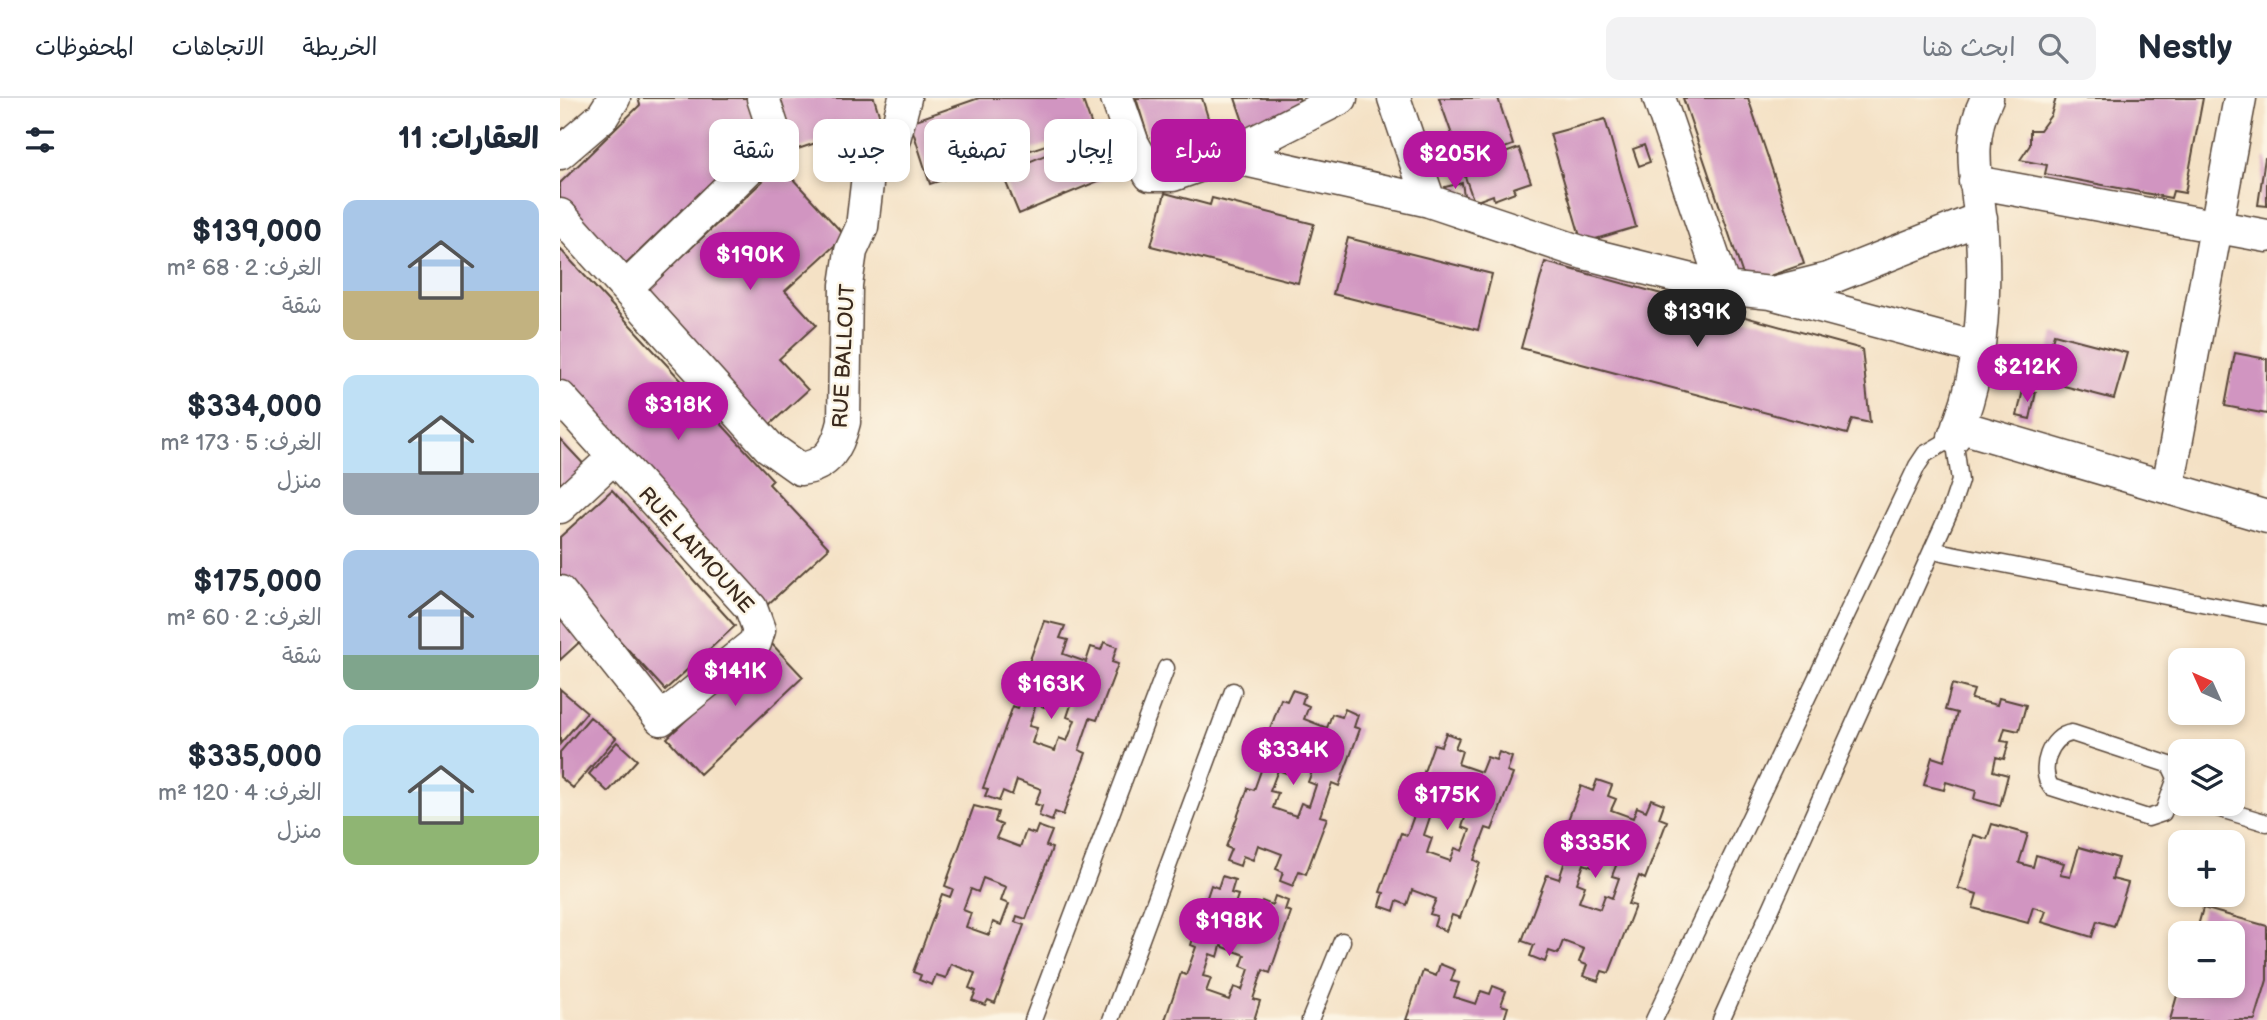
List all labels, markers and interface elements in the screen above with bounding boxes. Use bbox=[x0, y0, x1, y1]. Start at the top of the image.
search box bbox=[1606, 17, 2096, 80]
text: Nestly bbox=[2138, 28, 2232, 68]
icon: search bbox=[2034, 29, 2072, 67]
text: المحفوظات bbox=[35, 33, 134, 62]
text: الاتجاهات bbox=[172, 33, 265, 62]
text: الخريطة bbox=[303, 33, 377, 62]
text: ابحث هنا bbox=[1922, 33, 2016, 64]
chip: شقة bbox=[709, 119, 799, 182]
chip: جديد bbox=[813, 119, 910, 182]
chip: تصفية bbox=[924, 119, 1030, 182]
chip: إيجار bbox=[1044, 119, 1137, 182]
chip: شراء bbox=[1151, 119, 1246, 182]
icon: filters bbox=[21, 121, 59, 159]
text: العقارات: 11 bbox=[398, 121, 539, 157]
pin: $205K bbox=[1406, 132, 1504, 191]
text: $205K bbox=[1419, 140, 1491, 168]
text: $139,000 bbox=[192, 214, 322, 250]
icon: home bbox=[399, 228, 483, 312]
pin: $190K bbox=[701, 232, 799, 292]
text: $190K bbox=[716, 241, 784, 269]
text: الغرف: 2 · 68 m² bbox=[167, 254, 322, 282]
street label: RUE BALLOUT bbox=[828, 283, 860, 429]
pin: $139K bbox=[1648, 289, 1746, 349]
text: شقة bbox=[282, 292, 322, 320]
text: $139K bbox=[1663, 298, 1731, 326]
pin: $212K bbox=[1978, 344, 2076, 404]
text: $212K bbox=[1993, 353, 2061, 381]
pin: $318K bbox=[629, 382, 727, 442]
text: $334,000 bbox=[187, 389, 322, 425]
text: $318K bbox=[644, 391, 712, 419]
icon: home bbox=[399, 403, 483, 487]
text: الغرف: 5 · 173 m² bbox=[160, 429, 322, 457]
text: منزل bbox=[277, 467, 322, 495]
street label: RUE LAIMOUNE bbox=[633, 482, 759, 618]
text: $175,000 bbox=[193, 564, 322, 600]
icon: home bbox=[399, 578, 483, 662]
text: الغرف: 2 · 60 m² bbox=[167, 604, 322, 632]
text: شقة bbox=[282, 642, 322, 670]
pin: $141K bbox=[686, 648, 784, 708]
north arrow bbox=[2168, 648, 2245, 724]
map controls bbox=[2168, 648, 2245, 998]
text: $141K bbox=[703, 657, 767, 685]
pin: $163K bbox=[1002, 662, 1100, 721]
text: $163K bbox=[1017, 670, 1085, 698]
pin: $334K bbox=[1244, 728, 1342, 787]
text: $334K bbox=[1257, 736, 1329, 764]
text: $335,000 bbox=[187, 739, 322, 775]
button: layers bbox=[2168, 739, 2245, 816]
icon: home bbox=[399, 753, 483, 837]
pin: $175K bbox=[1398, 772, 1496, 832]
text: الغرف: 4 · 120 m² bbox=[158, 779, 322, 807]
text: $175K bbox=[1414, 781, 1480, 809]
text: منزل bbox=[277, 817, 322, 845]
pin: $335K bbox=[1546, 820, 1644, 880]
text: $335K bbox=[1560, 829, 1630, 857]
button: + bbox=[2168, 830, 2245, 907]
pin: $198K bbox=[1180, 898, 1278, 958]
text: $198K bbox=[1195, 907, 1263, 935]
button: − bbox=[2168, 921, 2245, 998]

